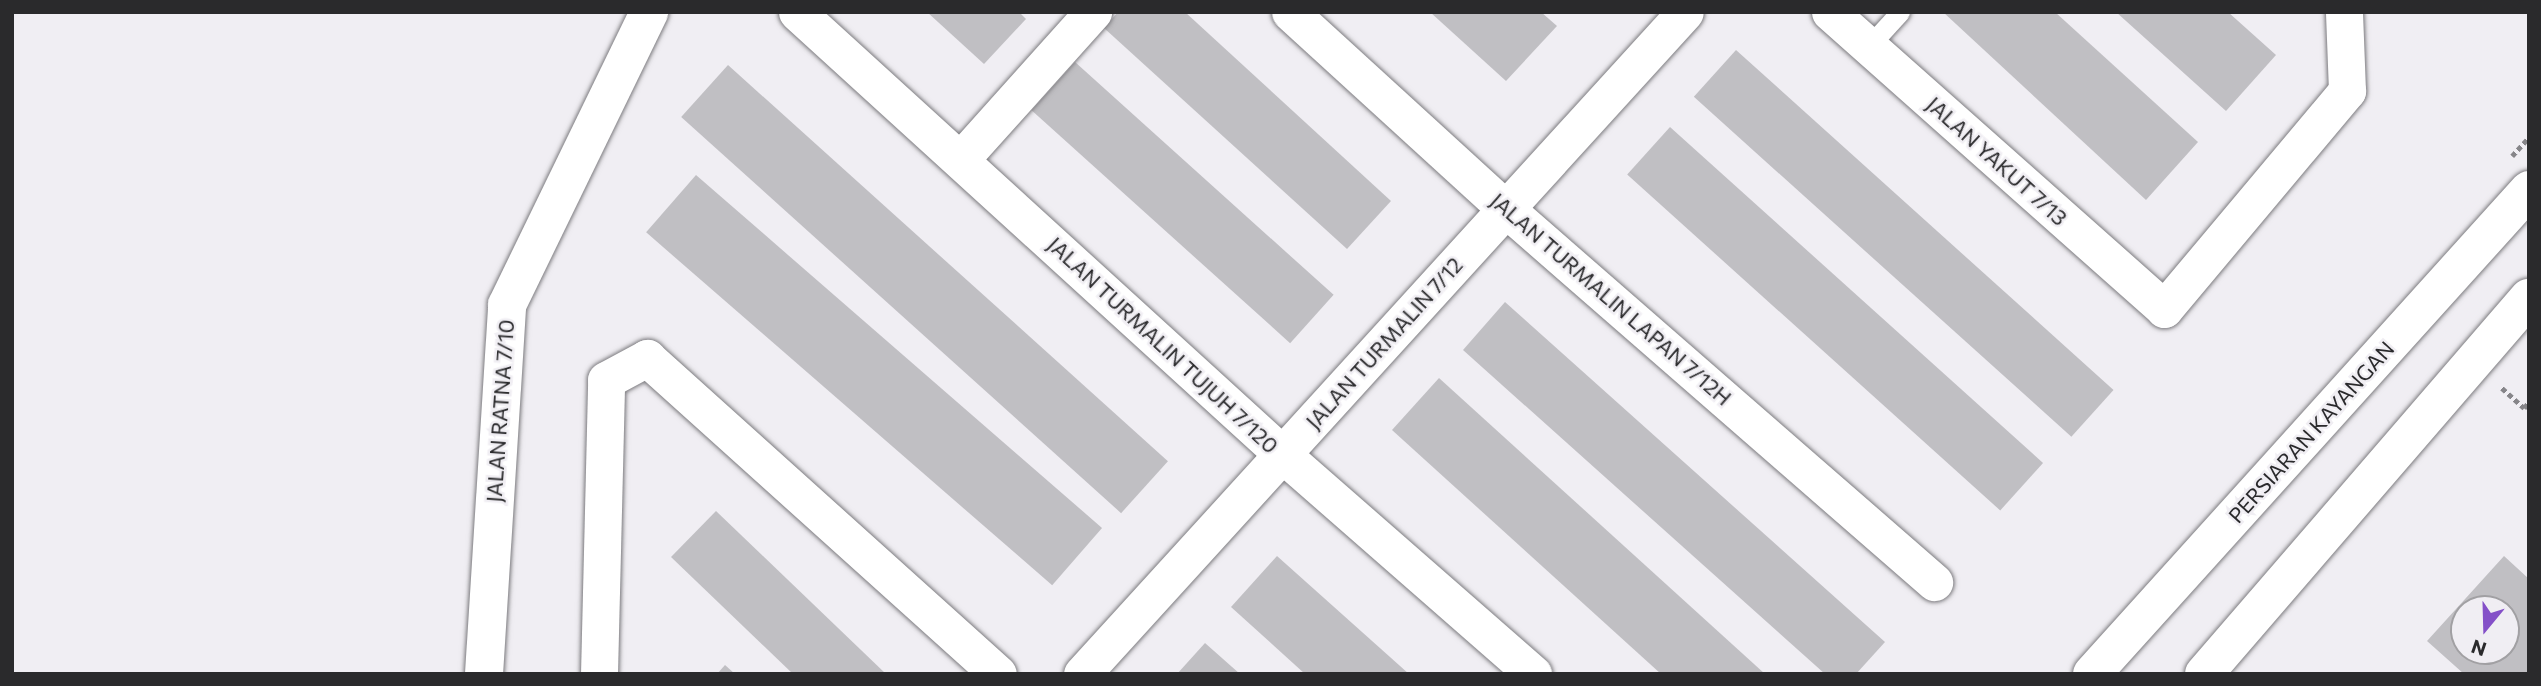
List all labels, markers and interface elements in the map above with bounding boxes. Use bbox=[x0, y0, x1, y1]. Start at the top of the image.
street label: JALAN YAKUT 7/13 bbox=[1922, 91, 2072, 231]
street label: JALAN TURMALIN LAPAN 7/12H bbox=[1486, 188, 1736, 410]
street label: JALAN TURMALIN TUJUH 7/120 bbox=[1043, 232, 1283, 458]
street label: JALAN TURMALIN 7/12 bbox=[1300, 252, 1468, 434]
street label: JALAN RATNA 7/10 bbox=[481, 319, 519, 503]
street label: PERSIARAN KAYANGAN bbox=[2223, 336, 2399, 528]
north arrow bbox=[2450, 595, 2520, 665]
text: N bbox=[2468, 635, 2489, 662]

